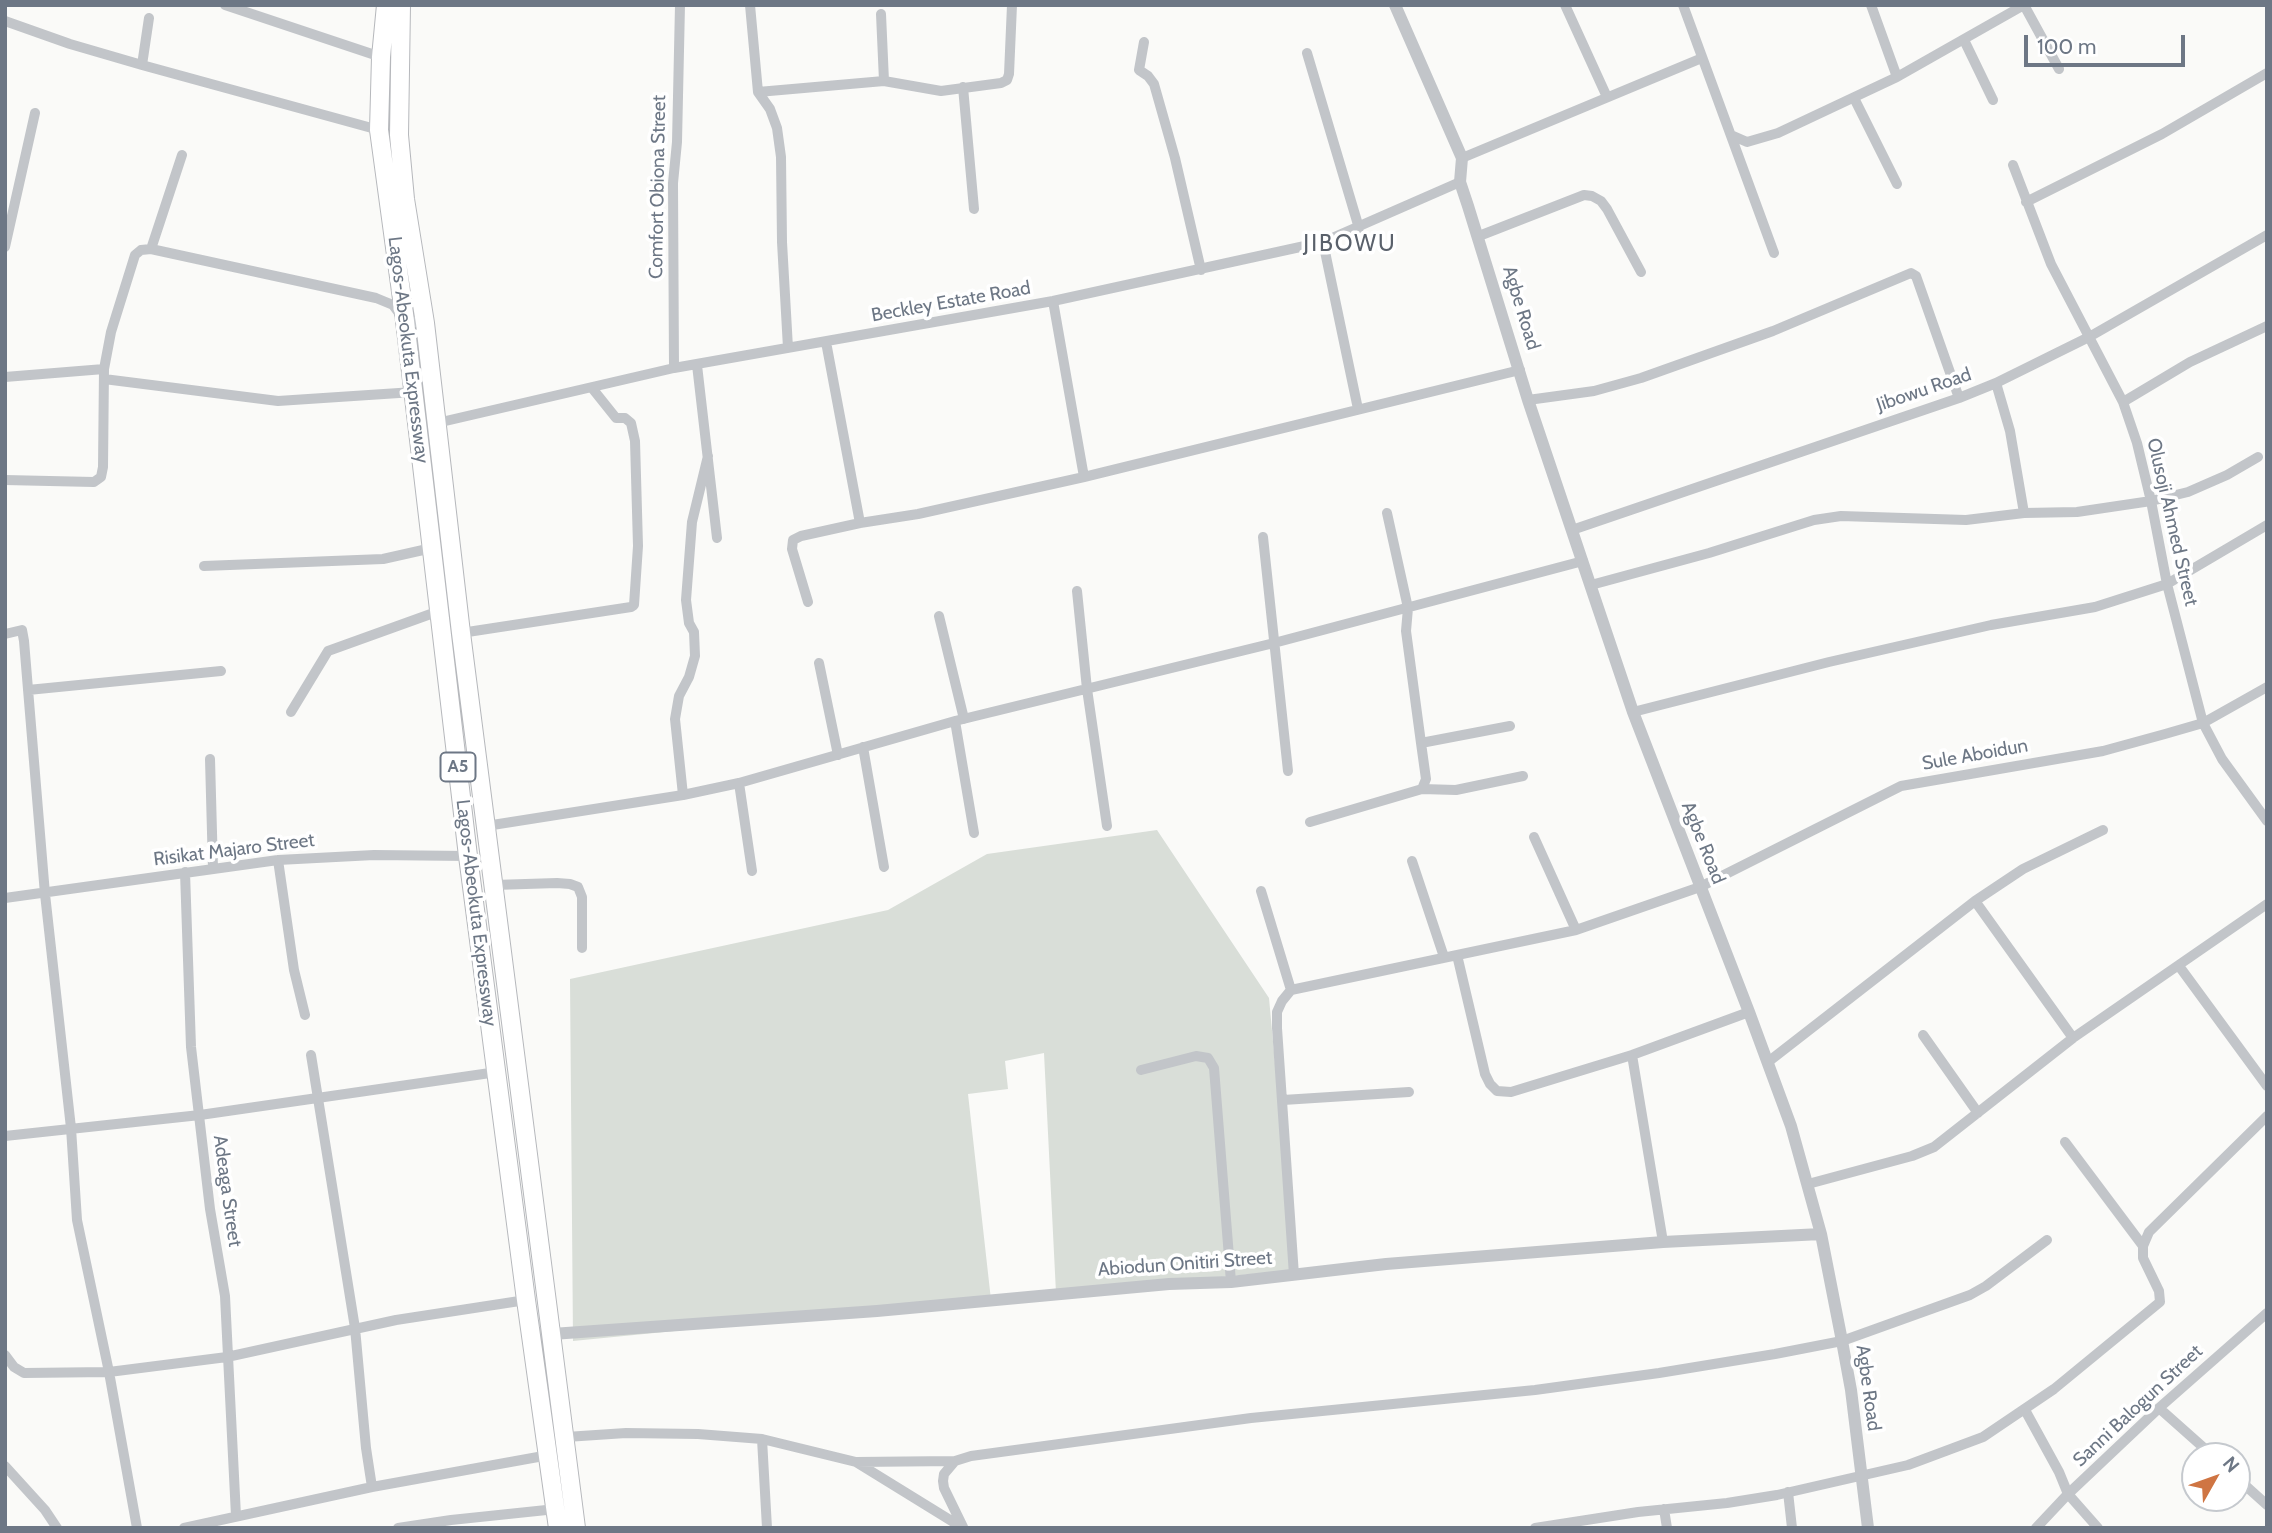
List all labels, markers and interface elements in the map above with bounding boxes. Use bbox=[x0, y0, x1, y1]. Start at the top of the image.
scale bar bbox=[2027, 21, 2188, 65]
text: 100 m bbox=[2037, 34, 2096, 59]
street label: Comfort Obiona Street bbox=[645, 95, 671, 279]
district label: JIBOWU bbox=[1304, 230, 1396, 258]
street label: Lagos-Abeokuta Expressway bbox=[383, 235, 433, 465]
street label: Agbe Road bbox=[1497, 263, 1545, 353]
street label: Beckley Estate Road bbox=[870, 277, 1032, 327]
street label: Jibowu Road bbox=[1874, 363, 1974, 417]
street label: Olusoji Ahmed Street bbox=[2142, 436, 2202, 608]
street label: Sule Aboidun bbox=[1920, 734, 2030, 776]
road number: A5 bbox=[440, 752, 476, 782]
street label: Lagos-Abeokuta Expressway bbox=[451, 798, 501, 1028]
street label: Agbe Road bbox=[1676, 799, 1730, 887]
street label: Risikat Majaro Street bbox=[152, 829, 316, 871]
street label: Adeaga Street bbox=[208, 1134, 246, 1248]
street label: Abiodun Onitiri Street bbox=[1097, 1247, 1273, 1281]
street label: Sanni Balogun Street bbox=[2069, 1340, 2207, 1472]
street label: Agbe Road bbox=[1851, 1343, 1885, 1433]
north arrow bbox=[2181, 1442, 2251, 1512]
text: N bbox=[2218, 1452, 2244, 1477]

